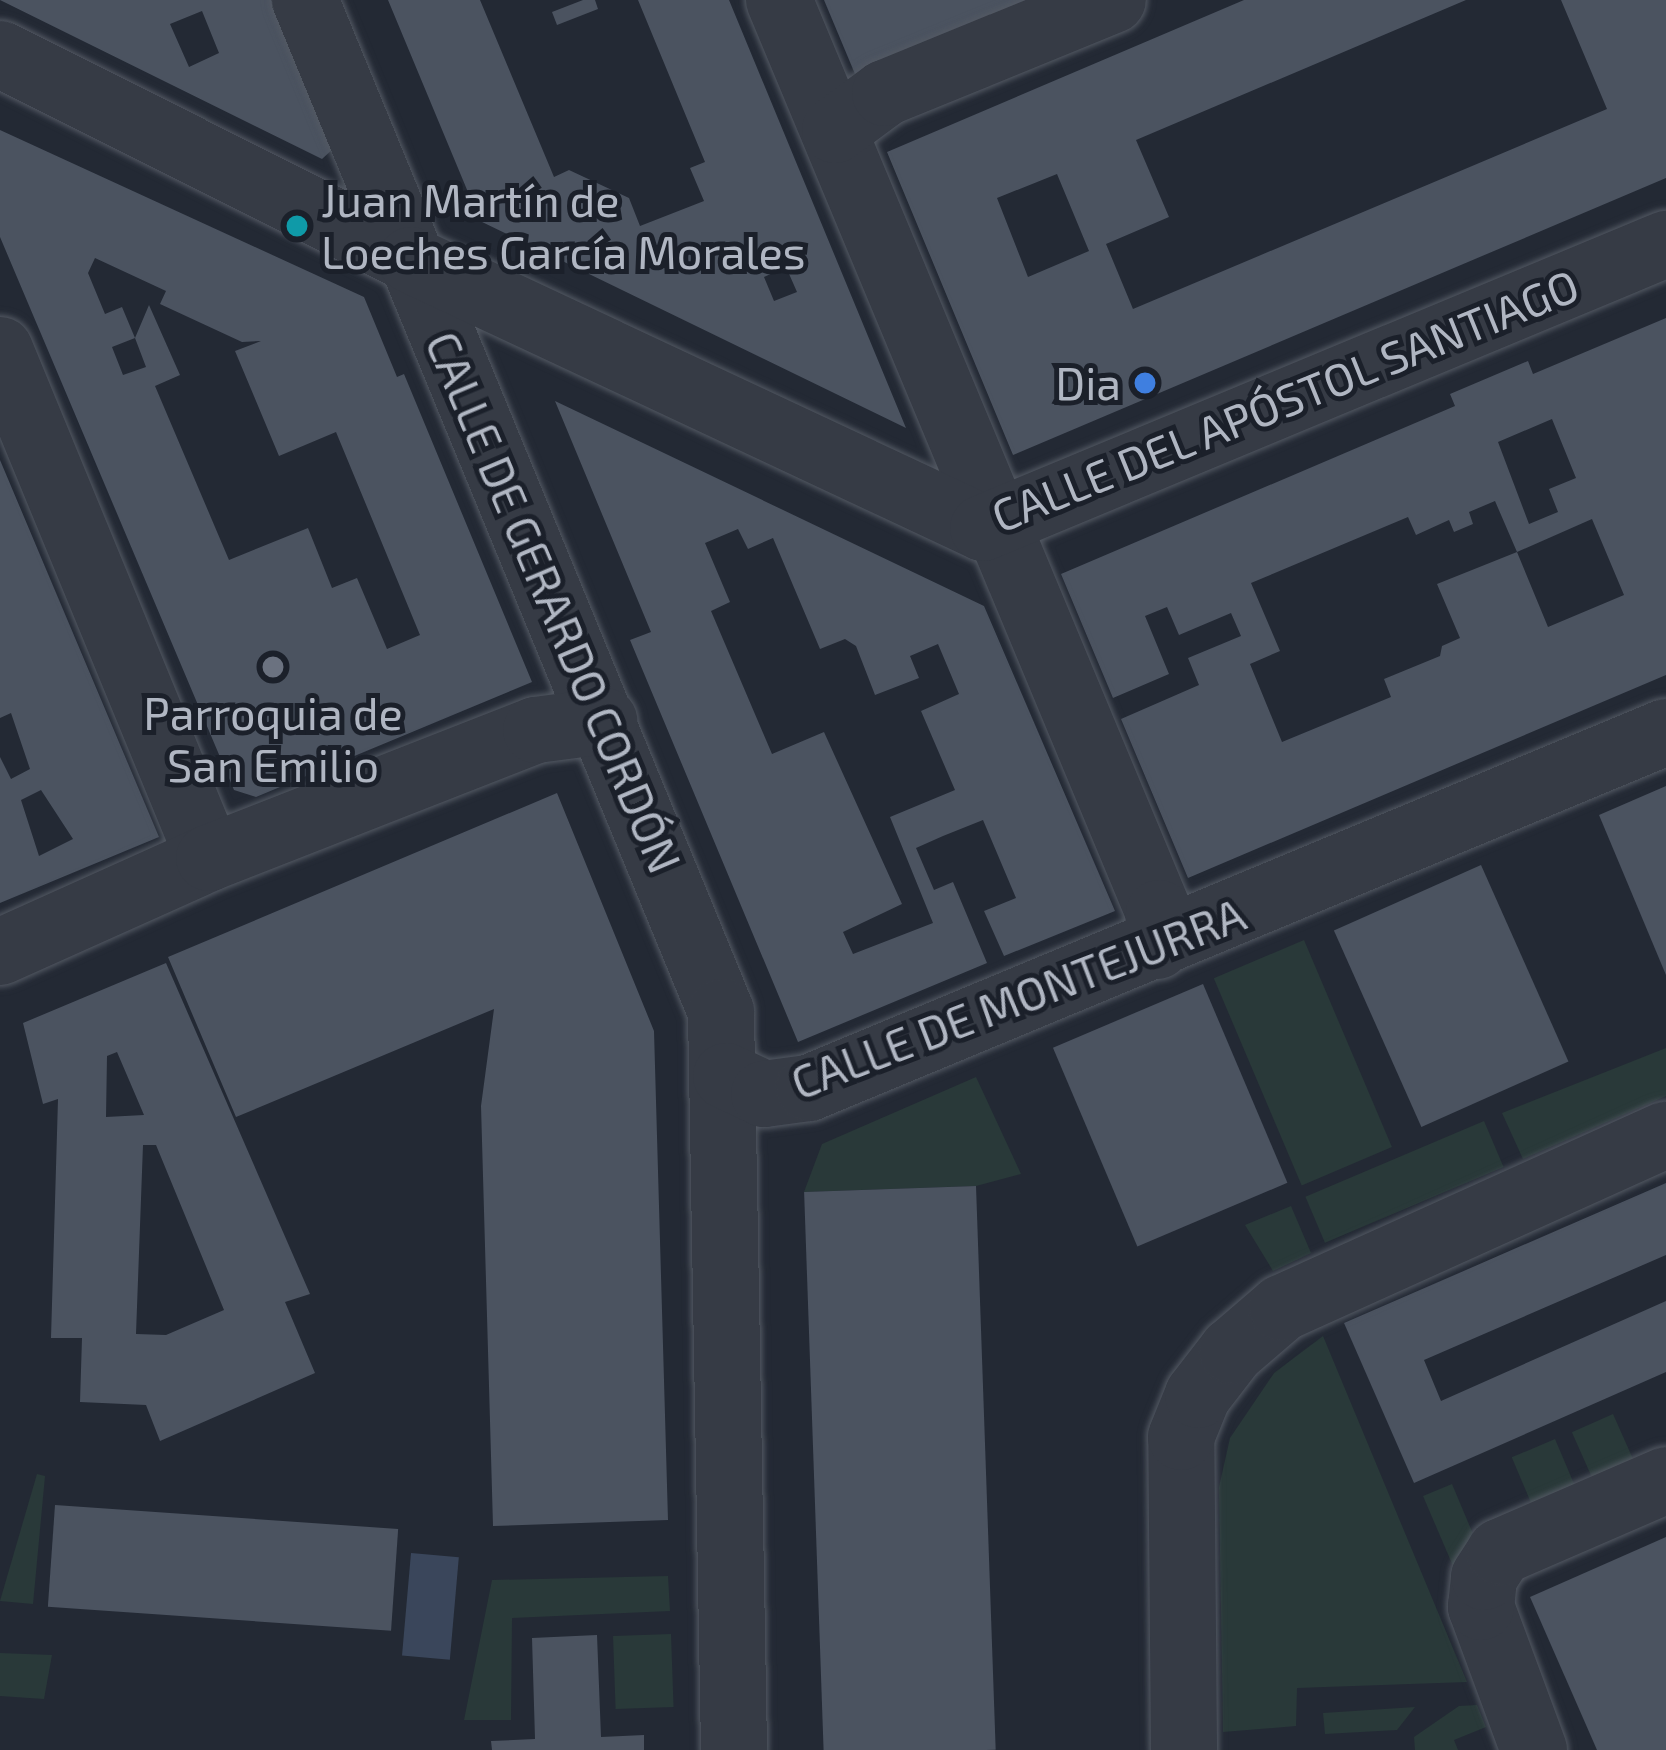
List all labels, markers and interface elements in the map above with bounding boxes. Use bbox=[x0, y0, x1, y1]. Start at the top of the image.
place label: Juan Martín de Loeches García Morales bbox=[321, 173, 806, 279]
marker: Juan Martín de Loeches García Morales bbox=[284, 213, 310, 239]
street label: CALLE DEL APÓSTOL SANTIAGO bbox=[982, 257, 1588, 543]
street label: CALLE DE GERARDO CORDÓN bbox=[415, 324, 693, 880]
place label: Dia bbox=[1055, 356, 1121, 410]
marker: Dia bbox=[1132, 370, 1158, 396]
marker: Parroquia de San Emilio bbox=[260, 654, 286, 680]
place label: Parroquia de San Emilio bbox=[143, 686, 403, 792]
street label: CALLE DE MONTEJURRA bbox=[783, 886, 1253, 1110]

